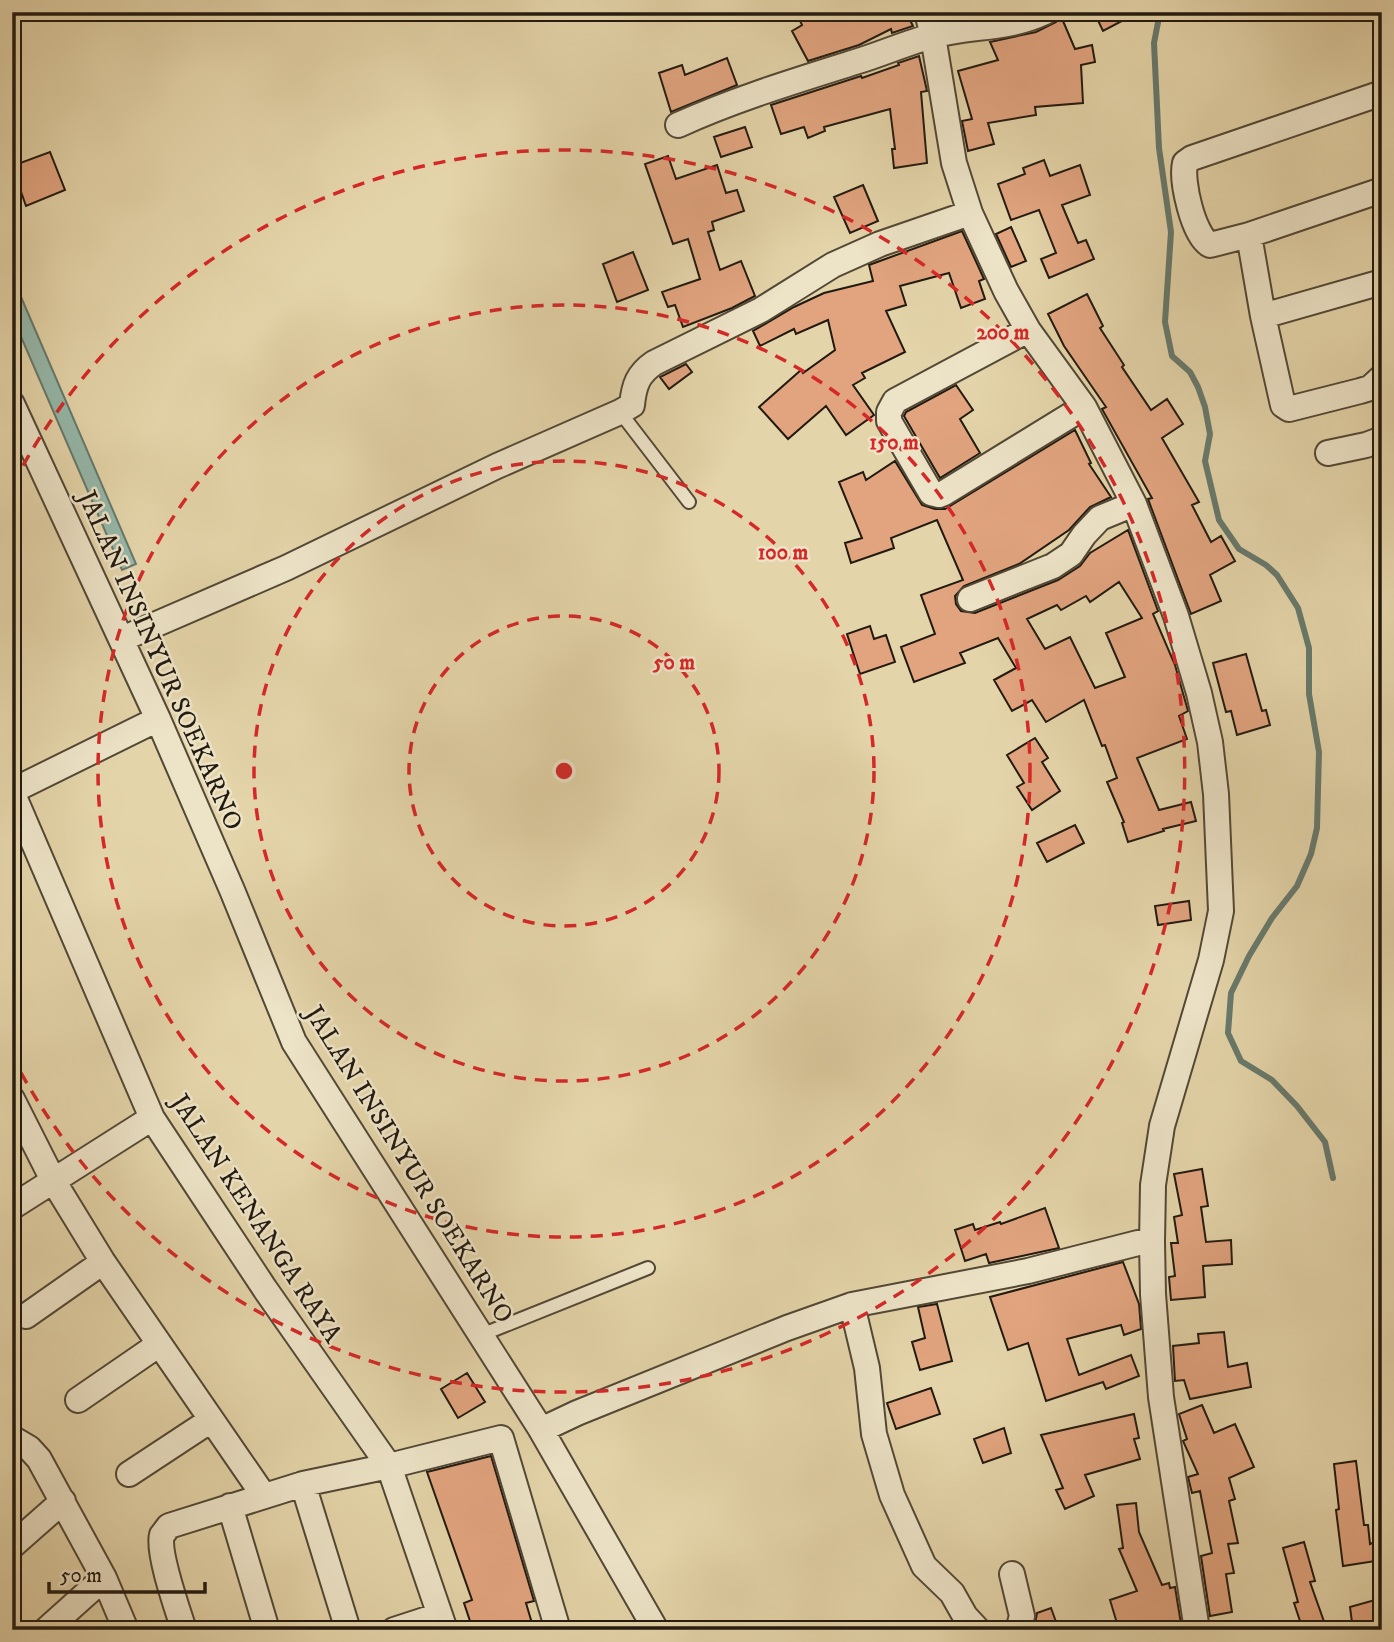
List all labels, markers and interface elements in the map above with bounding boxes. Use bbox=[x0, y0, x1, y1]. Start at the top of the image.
text: 200 m bbox=[976, 320, 1030, 346]
text: 150 m bbox=[869, 430, 919, 456]
street label: JALAN INSINYUR SOEKARNO bbox=[69, 484, 250, 836]
text: 100 m bbox=[758, 540, 808, 566]
text: 50 m bbox=[652, 650, 695, 676]
centre of rings bbox=[552, 759, 576, 783]
street label: JALAN INSINYUR SOEKARNO bbox=[296, 998, 520, 1330]
street label: JALAN KENANGA RAYA bbox=[162, 1086, 349, 1350]
scale bar bbox=[49, 1551, 205, 1595]
text: 50 m bbox=[60, 1563, 102, 1589]

